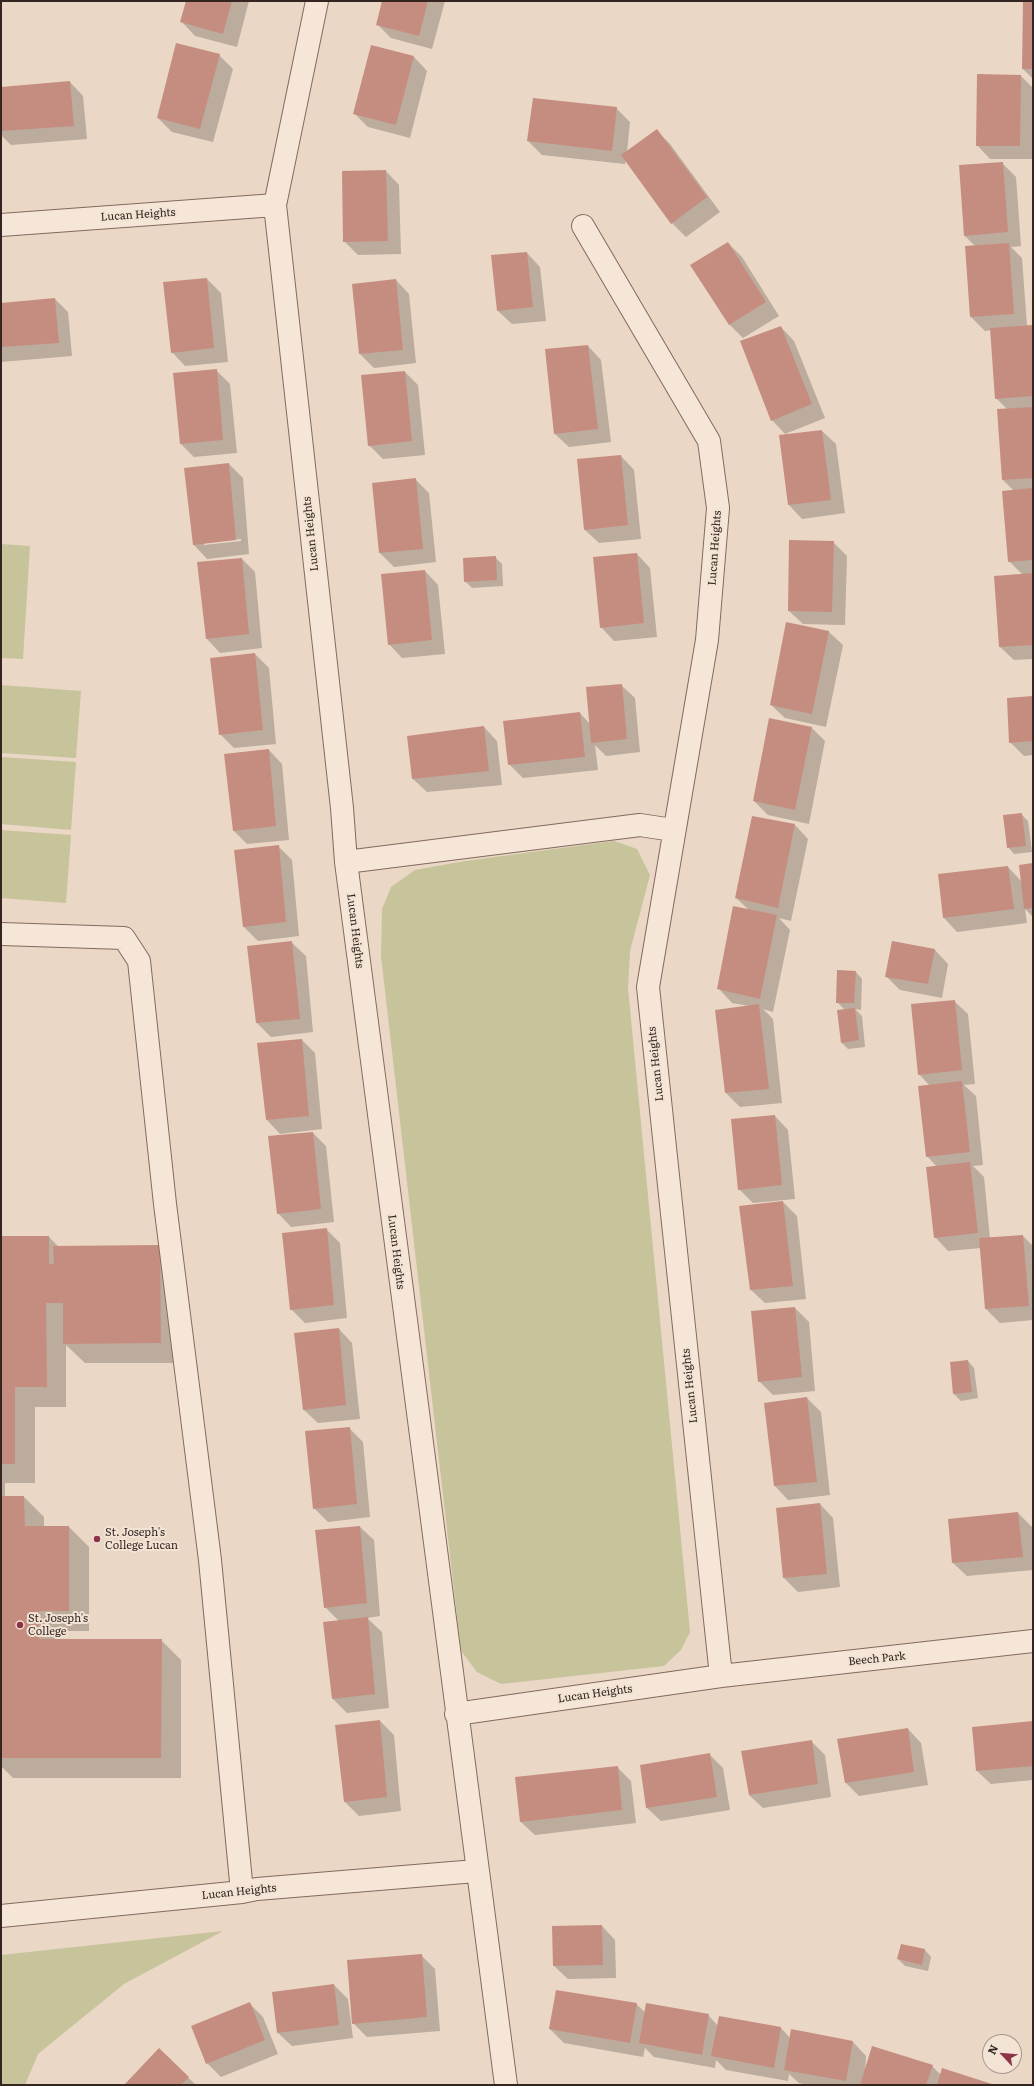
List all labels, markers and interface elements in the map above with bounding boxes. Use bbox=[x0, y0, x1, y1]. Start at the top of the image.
street label: Lucan Heights bbox=[100, 206, 176, 224]
street label: Lucan Heights bbox=[301, 496, 321, 572]
street label: Lucan Heights bbox=[706, 510, 724, 586]
street label: Lucan Heights bbox=[344, 893, 366, 969]
street label: Lucan Heights bbox=[646, 1026, 666, 1102]
street label: Lucan Heights bbox=[385, 1214, 407, 1290]
street label: Lucan Heights bbox=[680, 1348, 700, 1424]
place label: St. Joseph's College Lucan bbox=[105, 1526, 178, 1552]
marker: St. Joseph's College Lucan bbox=[92, 1534, 102, 1544]
place label: St. Joseph's College bbox=[28, 1612, 88, 1638]
marker: St. Joseph's College bbox=[15, 1620, 25, 1630]
street label: Beech Park bbox=[848, 1649, 906, 1669]
street label: Lucan Heights bbox=[557, 1682, 633, 1706]
street label: Lucan Heights bbox=[201, 1882, 277, 1902]
north arrow bbox=[982, 2034, 1022, 2074]
text: N bbox=[983, 2042, 1001, 2057]

